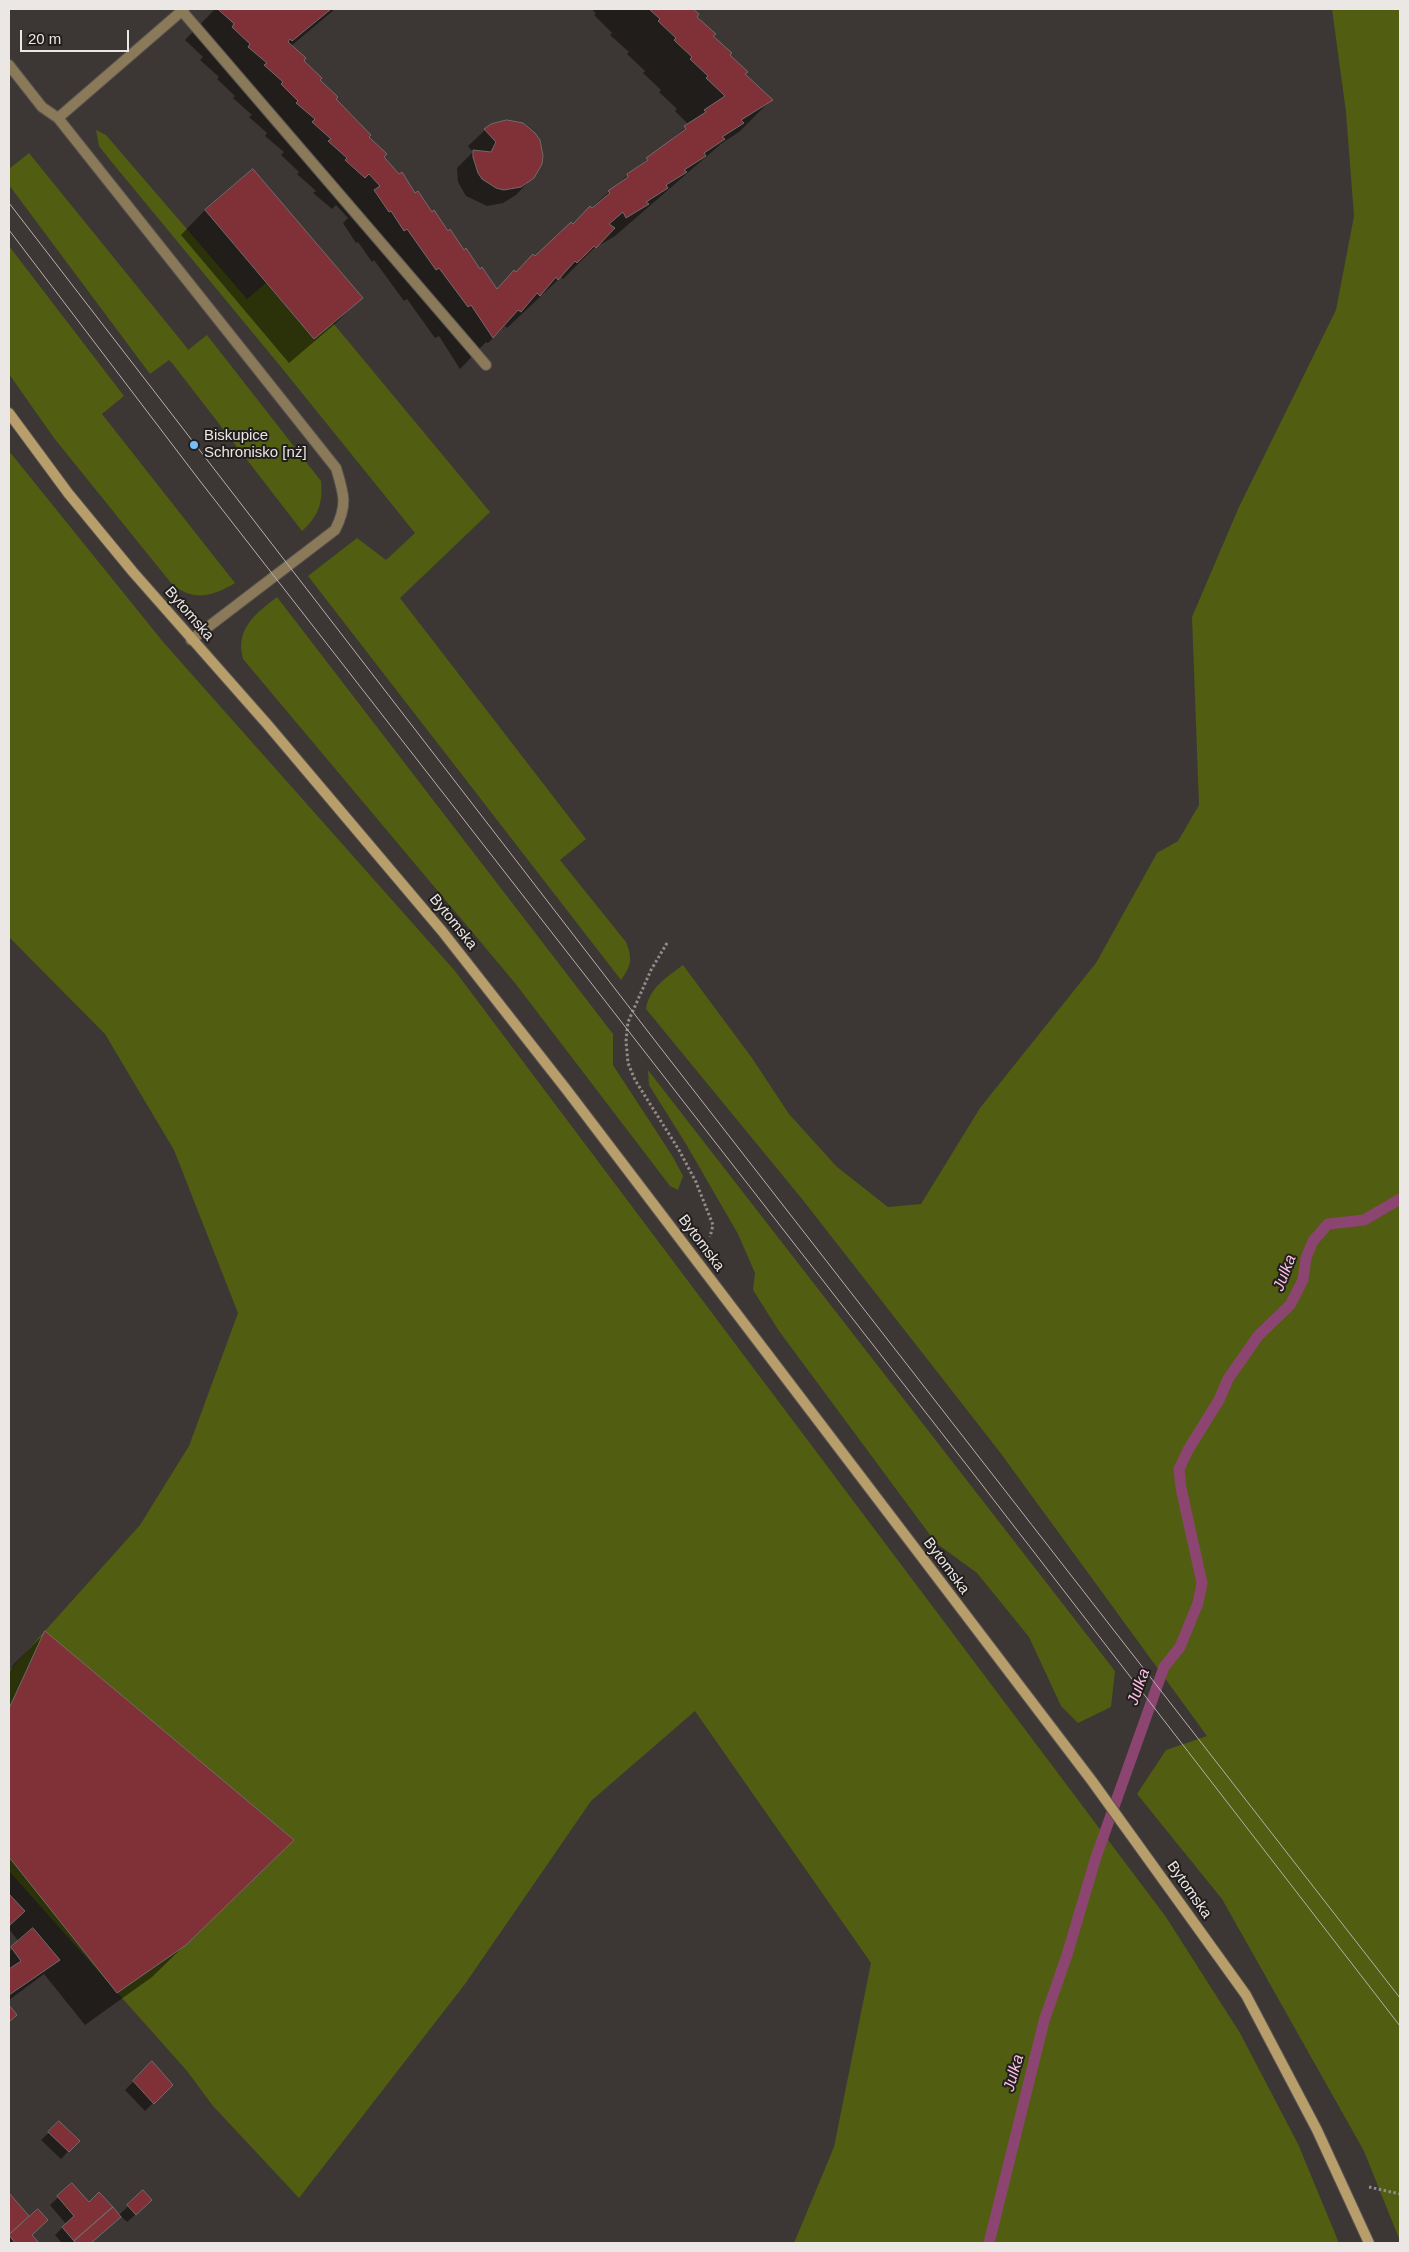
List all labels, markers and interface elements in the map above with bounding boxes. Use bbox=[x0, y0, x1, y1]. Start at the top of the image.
scale bar bbox=[22, 20, 131, 52]
text: 20 m bbox=[28, 30, 61, 47]
place label: Biskupice Schronisko [nż] bbox=[204, 427, 307, 462]
marker: Biskupice Schronisko [nż] bbox=[188, 439, 200, 451]
street label: Bytomska bbox=[161, 583, 217, 645]
street label: Bytomska bbox=[425, 891, 481, 953]
street label: Bytomska bbox=[674, 1211, 728, 1275]
water label: Julka bbox=[1269, 1252, 1301, 1294]
street label: Bytomska bbox=[919, 1534, 973, 1598]
water label: Julka bbox=[1124, 1666, 1154, 1708]
street label: Bytomska bbox=[1163, 1858, 1215, 1922]
water label: Julka bbox=[1000, 2052, 1028, 2094]

